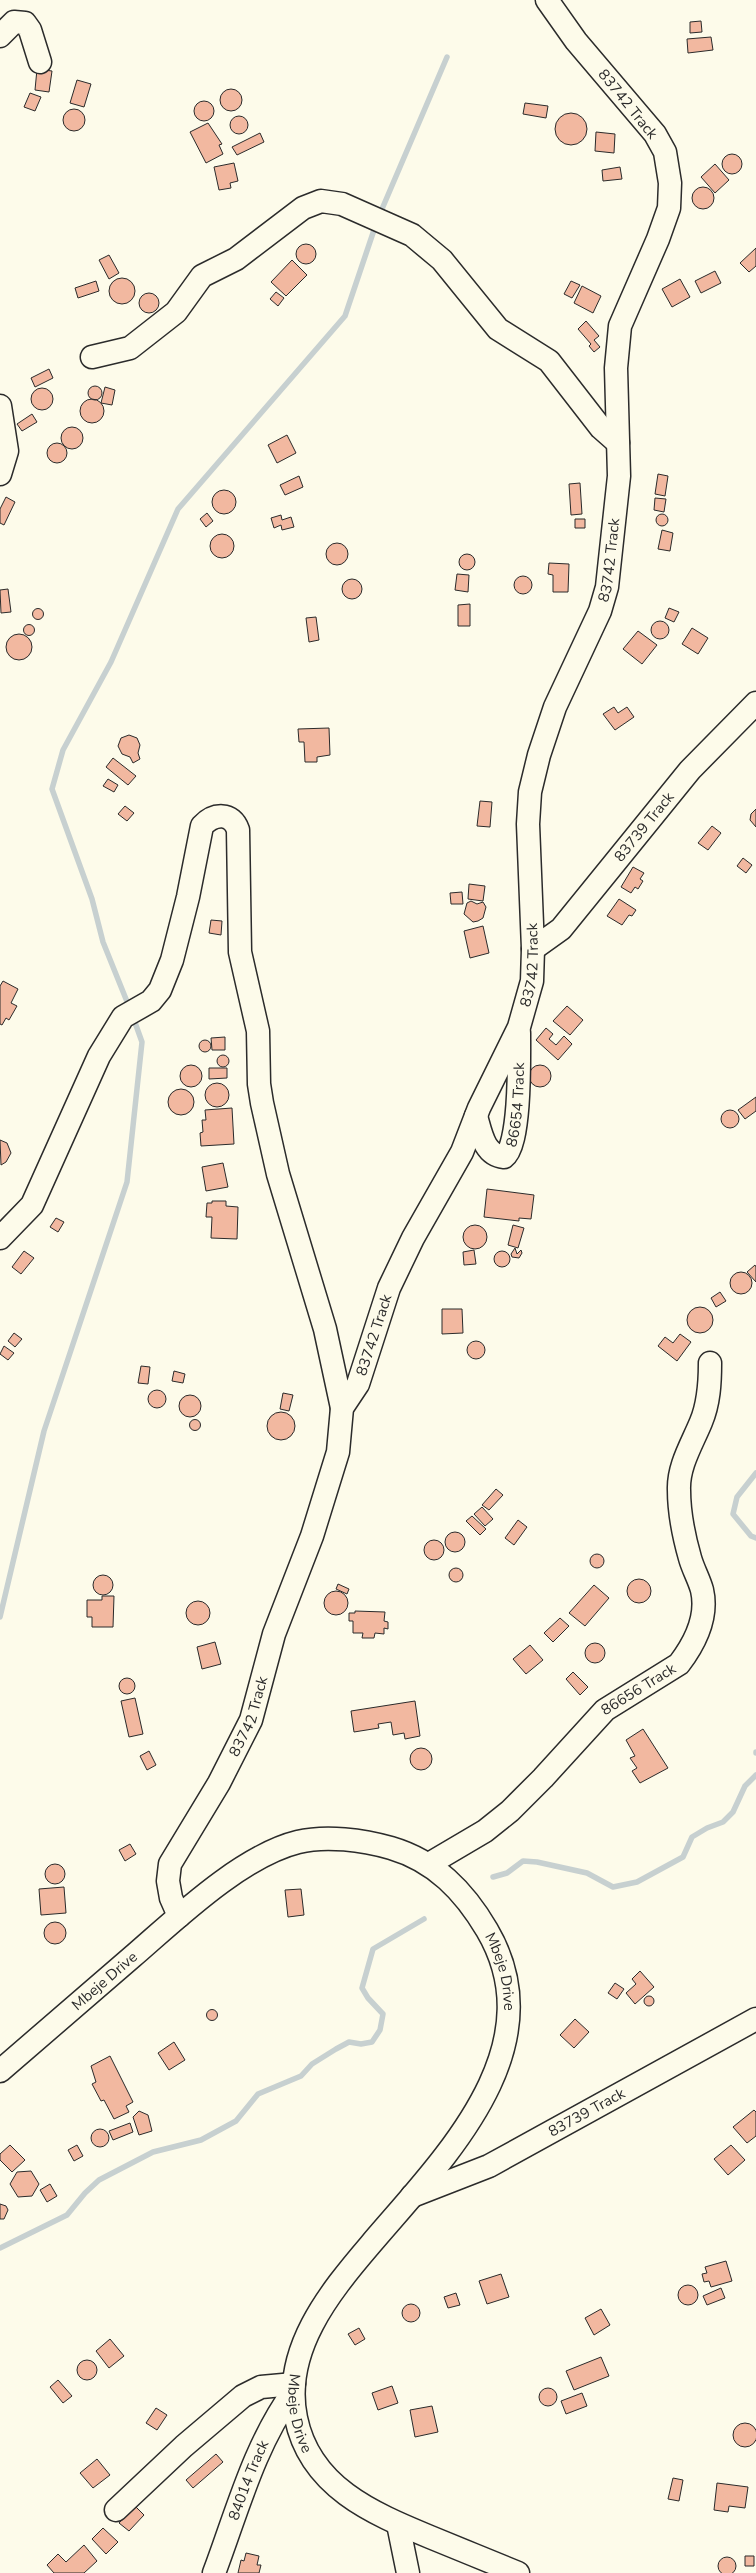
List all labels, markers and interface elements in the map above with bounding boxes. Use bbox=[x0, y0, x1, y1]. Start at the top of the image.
street label: 83742 Track bbox=[594, 65, 663, 143]
street label: 83742 Track bbox=[593, 517, 624, 604]
street label: 83739 Track bbox=[610, 787, 679, 866]
street label: 83742 Track bbox=[515, 922, 543, 1009]
street label: 86654 Track bbox=[501, 1062, 529, 1149]
street label: 83742 Track bbox=[351, 1291, 396, 1378]
street label: 86656 Track bbox=[597, 1658, 680, 1720]
street label: 83742 Track bbox=[224, 1674, 272, 1760]
street label: Mbeje Drive bbox=[480, 1929, 519, 2011]
street label: Mbeje Drive bbox=[67, 1947, 141, 2015]
street label: 83739 Track bbox=[545, 2083, 629, 2141]
street label: Mbeje Drive bbox=[283, 2373, 317, 2456]
street label: 84014 Track bbox=[224, 2436, 273, 2523]

